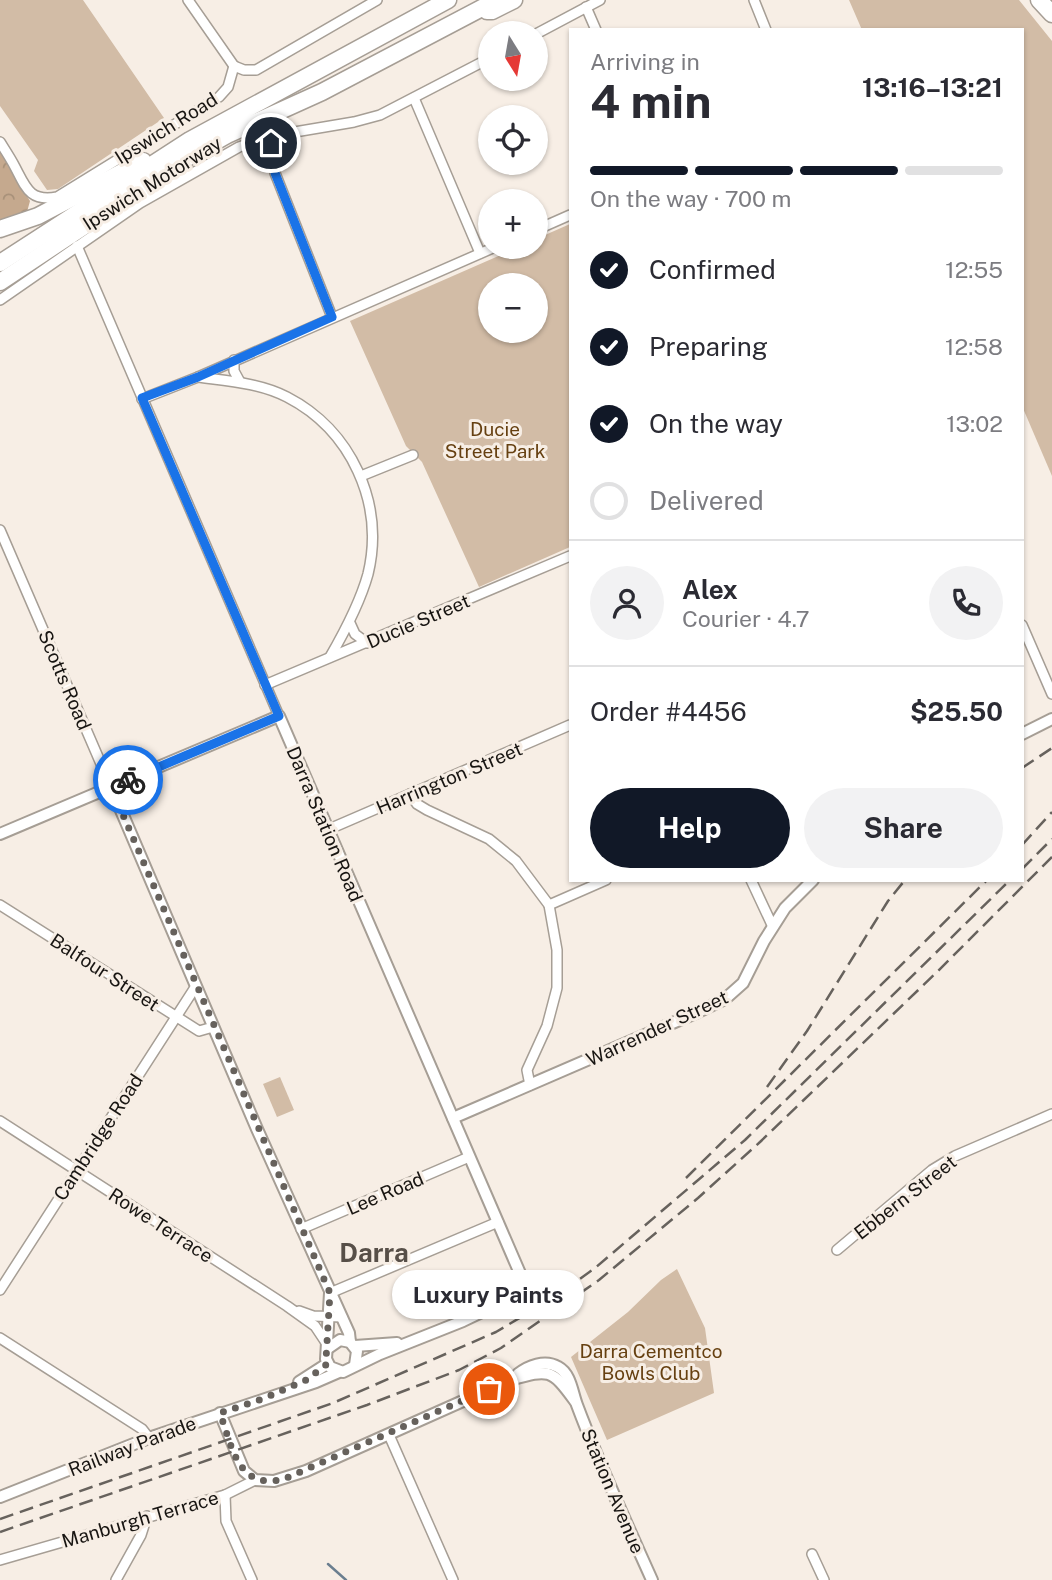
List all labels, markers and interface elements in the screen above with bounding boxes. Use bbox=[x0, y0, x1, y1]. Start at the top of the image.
north arrow bbox=[478, 21, 548, 91]
map controls bbox=[478, 21, 548, 343]
text: Arriving in bbox=[590, 48, 700, 75]
text: 13:16–13:21 bbox=[862, 72, 1003, 103]
text: 4 min bbox=[590, 74, 711, 128]
street label: Ipswich Road bbox=[111, 88, 221, 168]
button: locate bbox=[478, 105, 548, 175]
pin bbox=[241, 113, 301, 173]
icon: home bbox=[252, 124, 290, 162]
street label: Ipswich Motorway bbox=[79, 132, 225, 234]
text: On the way · 700 m bbox=[590, 185, 791, 212]
button: + bbox=[478, 189, 548, 259]
icon: check bbox=[590, 251, 628, 289]
text: Confirmed bbox=[649, 254, 776, 285]
text: 12:55 bbox=[945, 256, 1003, 283]
button: − bbox=[478, 273, 548, 343]
icon: check bbox=[590, 328, 628, 366]
text: Preparing bbox=[649, 331, 768, 362]
text: 12:58 bbox=[945, 333, 1003, 360]
icon: check bbox=[590, 405, 628, 443]
text: On the way bbox=[649, 408, 783, 439]
text: 13:02 bbox=[946, 410, 1003, 437]
park label: Ducie Street Park bbox=[445, 418, 546, 462]
text: Delivered bbox=[649, 485, 764, 516]
button: person bbox=[590, 566, 664, 640]
button: phone bbox=[929, 566, 1003, 640]
text: Alex bbox=[682, 574, 738, 605]
street label: Ducie Street bbox=[363, 589, 473, 653]
text: Courier · 4.7 bbox=[682, 605, 810, 632]
street label: Scotts Road bbox=[34, 627, 96, 733]
text: Order #4456 bbox=[590, 696, 747, 727]
text: $25.50 bbox=[910, 696, 1003, 727]
street label: Harrington Street bbox=[373, 737, 525, 819]
street label: Darra Station Road bbox=[282, 743, 368, 905]
courier bbox=[93, 745, 163, 815]
icon: bike bbox=[109, 761, 147, 799]
button: Help bbox=[590, 788, 790, 868]
button: Share bbox=[804, 788, 1003, 868]
street label: Balfour Street bbox=[46, 929, 164, 1015]
street label: Warrender Street bbox=[583, 986, 731, 1070]
street label: Cambridge Road bbox=[49, 1070, 147, 1204]
street label: Ebbern Street bbox=[850, 1150, 960, 1244]
street label: Lee Road bbox=[343, 1167, 427, 1219]
street label: Rowe Terrace bbox=[105, 1183, 217, 1267]
district label: Darra bbox=[339, 1237, 409, 1268]
callout: Luxury Paints bbox=[393, 1270, 585, 1319]
text: Luxury Paints bbox=[413, 1281, 563, 1308]
park label: Darra Cementco Bowls Club bbox=[579, 1340, 723, 1384]
pin bbox=[459, 1359, 519, 1419]
icon: bag bbox=[470, 1370, 508, 1408]
street label: Railway Parade bbox=[65, 1412, 199, 1480]
street label: Station Avenue bbox=[577, 1425, 649, 1557]
street label: Manburgh Terrace bbox=[59, 1486, 221, 1552]

